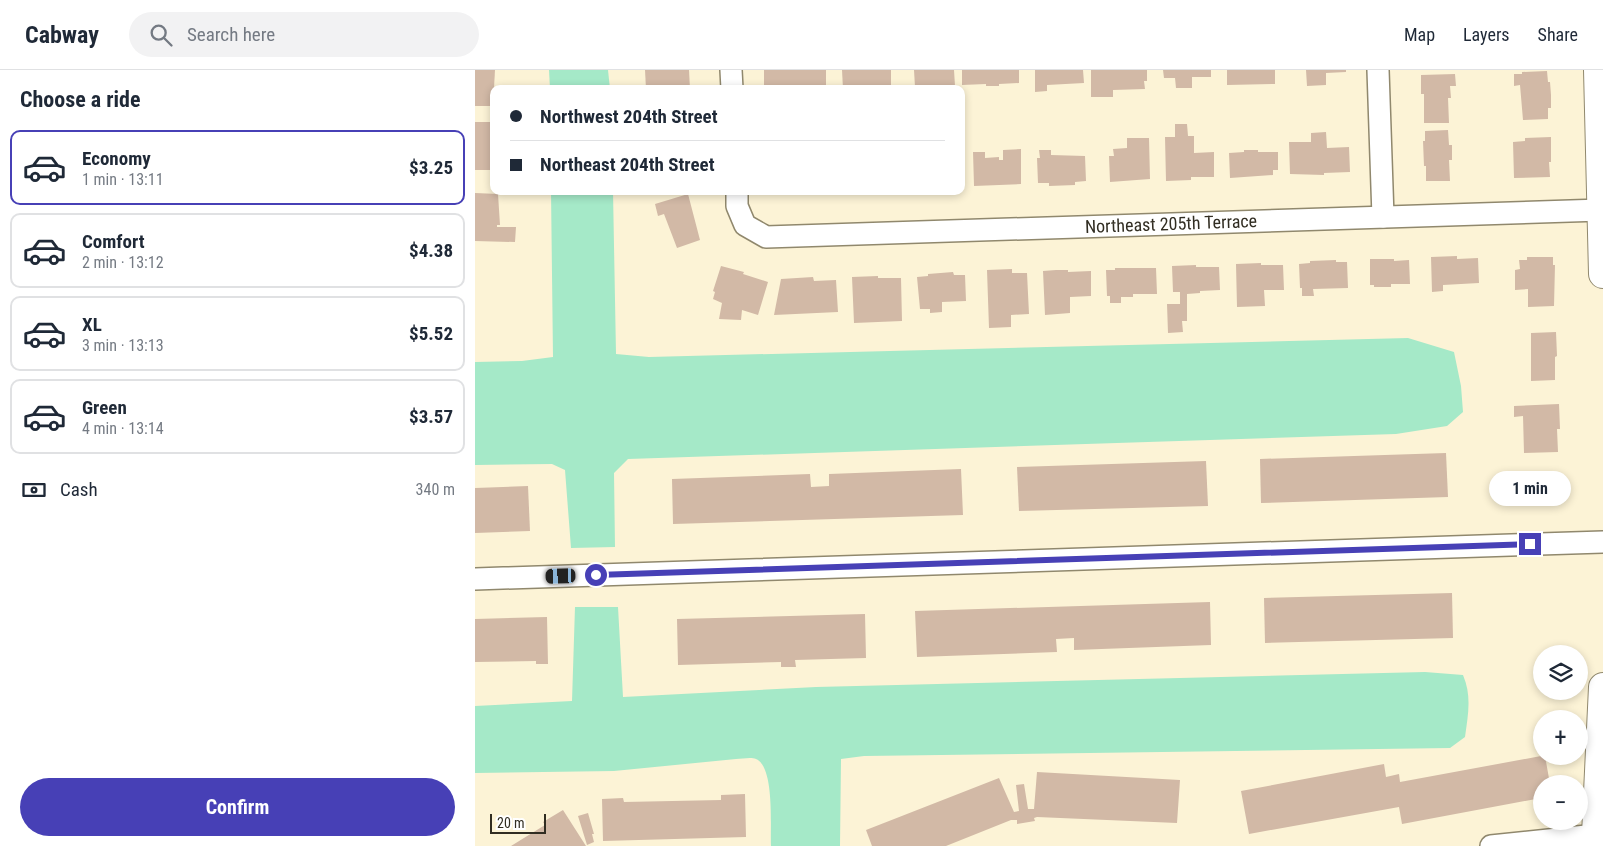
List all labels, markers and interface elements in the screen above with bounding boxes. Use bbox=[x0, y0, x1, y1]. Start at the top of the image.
search box bbox=[129, 12, 479, 57]
text: Cabway bbox=[25, 21, 99, 49]
icon: search bbox=[147, 21, 175, 49]
text: Search here bbox=[187, 23, 275, 46]
text: Map bbox=[1404, 24, 1435, 45]
text: Layers bbox=[1463, 24, 1510, 45]
text: Share bbox=[1538, 24, 1578, 45]
text: Choose a ride bbox=[20, 87, 141, 112]
text: Northwest 204th Street bbox=[540, 105, 718, 128]
icon: car bbox=[22, 145, 67, 190]
text: Economy bbox=[82, 147, 151, 170]
text: Northeast 204th Street bbox=[540, 153, 714, 176]
text: $3.25 bbox=[409, 156, 453, 179]
text: 1 min · 13:11 bbox=[82, 170, 164, 189]
street label: Northeast 205th Terrace bbox=[1085, 210, 1257, 237]
icon: car bbox=[22, 228, 67, 273]
text: Comfort bbox=[82, 230, 145, 253]
text: $4.38 bbox=[409, 239, 453, 262]
text: 2 min · 13:12 bbox=[82, 253, 164, 272]
icon: car bbox=[22, 311, 67, 356]
text: XL bbox=[82, 313, 102, 336]
text: $5.52 bbox=[409, 322, 453, 345]
text: 3 min · 13:13 bbox=[82, 336, 164, 355]
icon: car bbox=[22, 394, 67, 439]
text: Green bbox=[82, 396, 127, 419]
text: $3.57 bbox=[409, 405, 453, 428]
text: 4 min · 13:14 bbox=[82, 419, 164, 438]
callout: 1 min bbox=[1489, 472, 1571, 506]
icon: cash bbox=[20, 476, 48, 504]
text: Cash bbox=[60, 478, 98, 501]
text: 1 min bbox=[1512, 479, 1548, 498]
text: 340 m bbox=[416, 480, 455, 499]
route end bbox=[1519, 533, 1541, 555]
route start bbox=[585, 564, 607, 586]
car bbox=[545, 568, 576, 584]
map controls bbox=[1533, 645, 1588, 830]
button: layers bbox=[1533, 645, 1588, 700]
button: + bbox=[1533, 710, 1588, 765]
button: − bbox=[1533, 775, 1588, 830]
button: Confirm bbox=[20, 778, 455, 836]
scale bar bbox=[490, 811, 546, 834]
text: 20 m bbox=[497, 815, 525, 831]

